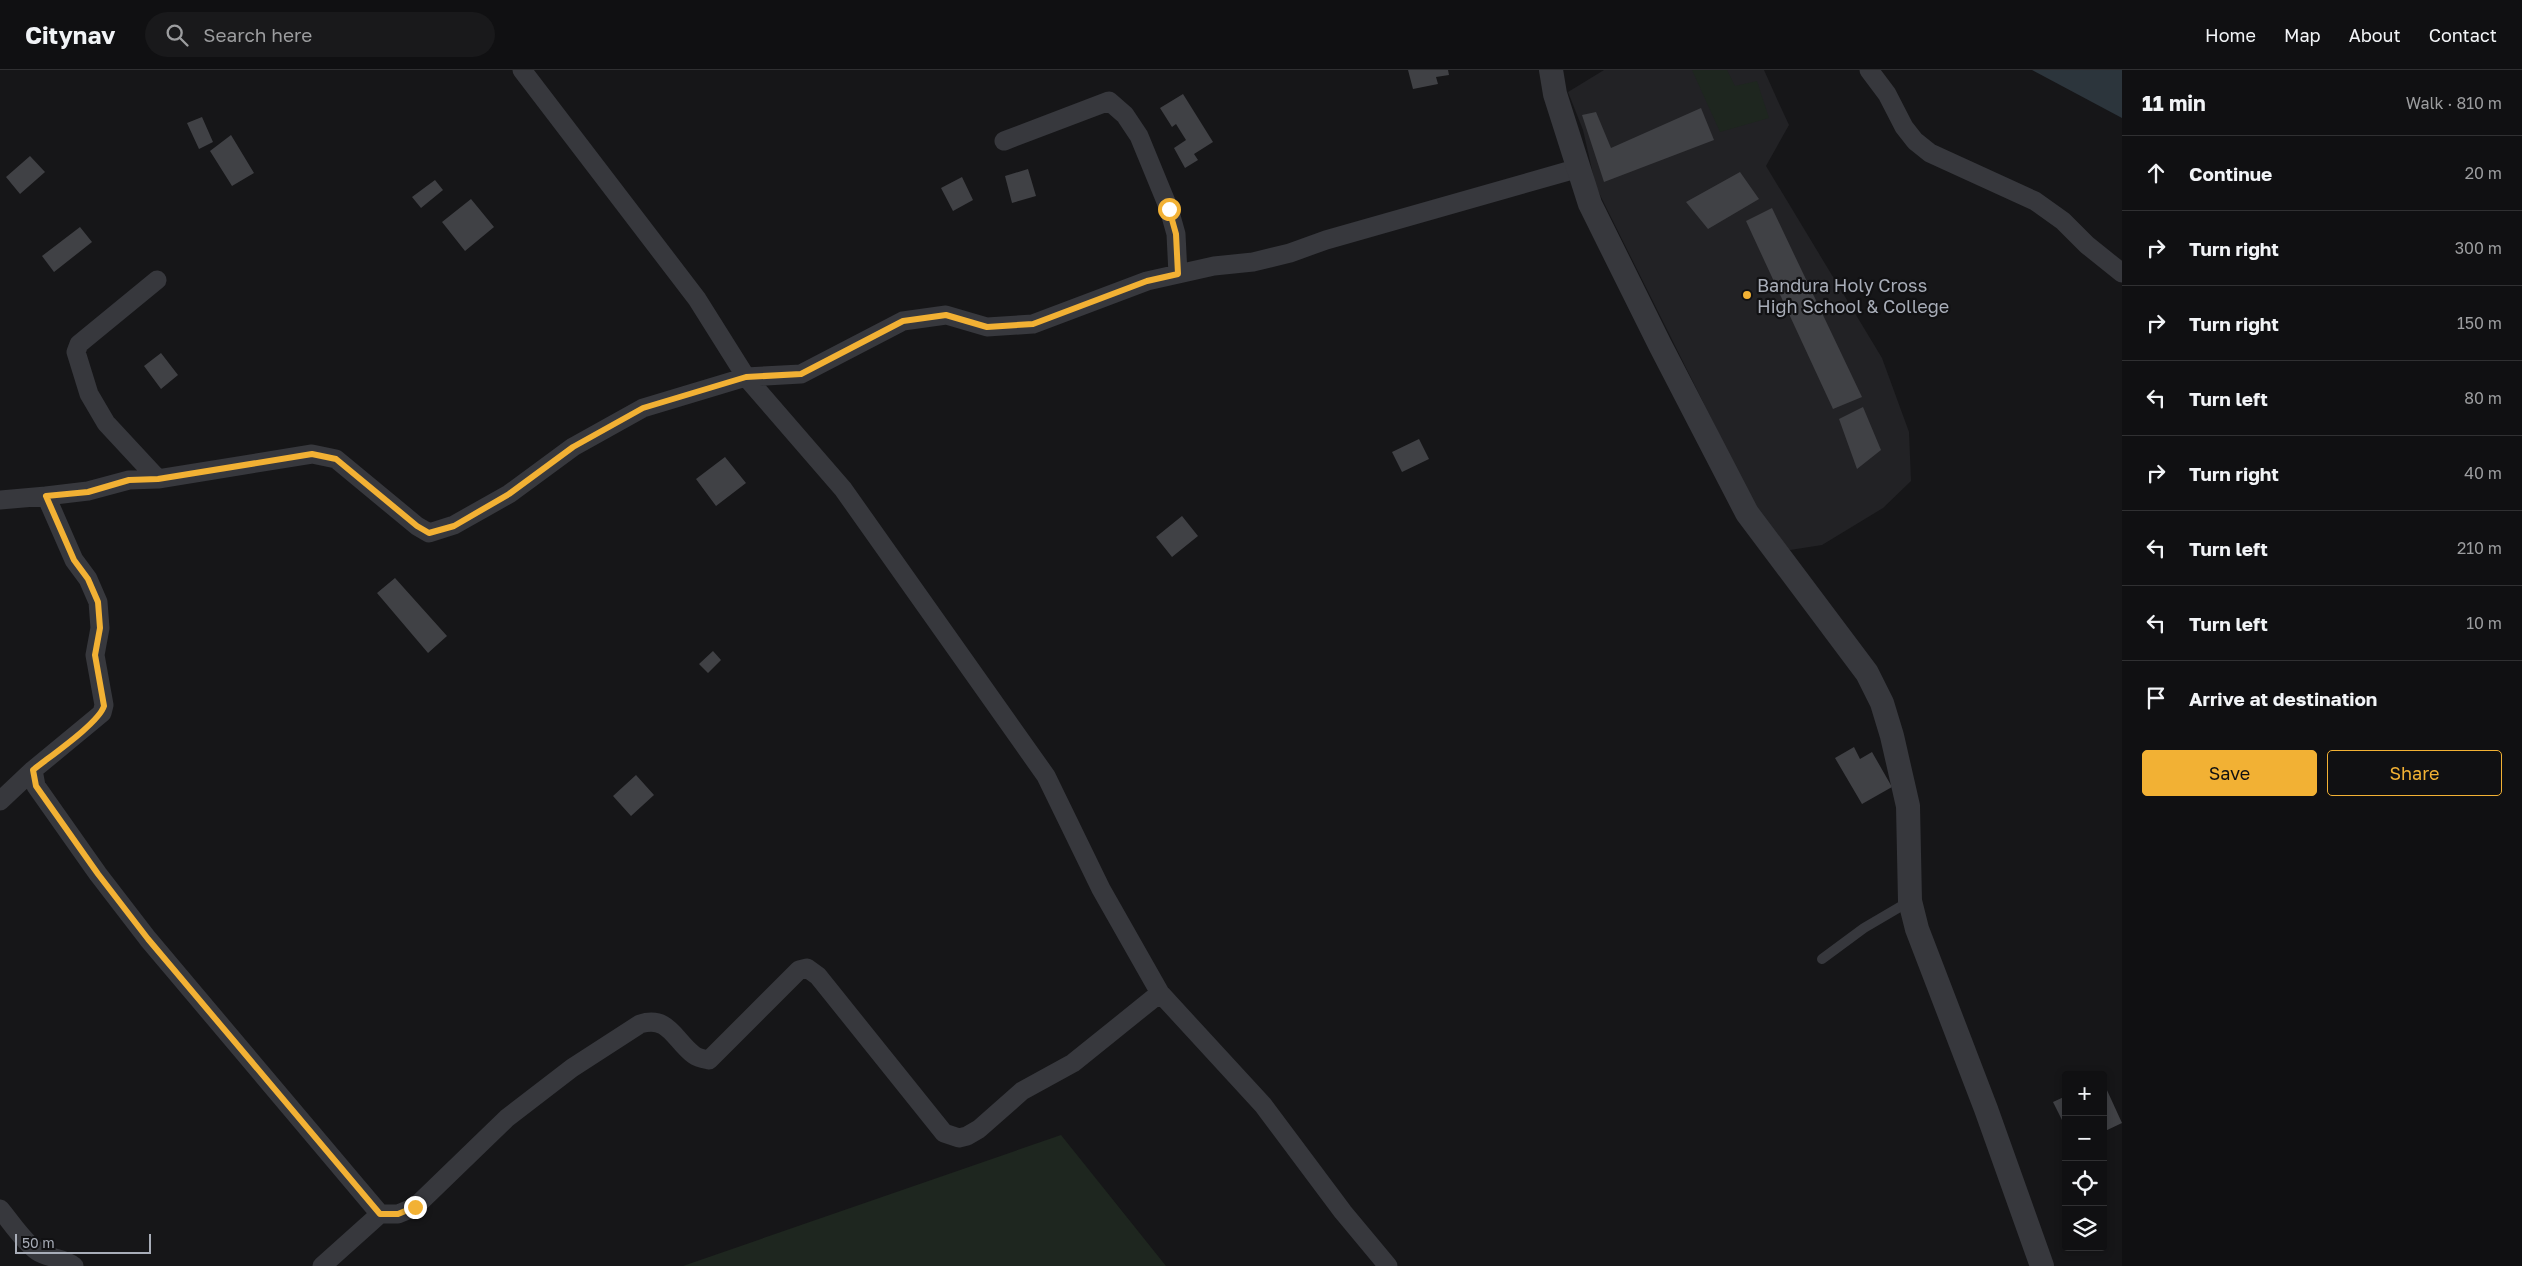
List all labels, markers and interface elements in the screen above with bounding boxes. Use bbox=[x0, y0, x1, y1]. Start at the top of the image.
search box bbox=[145, 12, 495, 57]
text: Citynav bbox=[25, 20, 115, 49]
icon: search bbox=[163, 21, 191, 49]
text: Search here bbox=[203, 23, 312, 46]
text: Home bbox=[2205, 24, 2256, 46]
text: Map bbox=[2284, 24, 2321, 46]
text: About bbox=[2349, 24, 2401, 46]
text: Contact bbox=[2429, 24, 2497, 46]
text: 11 min bbox=[2142, 90, 2206, 116]
text: Walk · 810 m bbox=[2406, 93, 2502, 113]
icon: ahead bbox=[2142, 159, 2170, 187]
text: Continue bbox=[2189, 162, 2272, 185]
text: 20 m bbox=[2465, 163, 2502, 183]
route start bbox=[1158, 198, 1181, 221]
icon: right bbox=[2142, 234, 2170, 262]
text: Turn right bbox=[2189, 237, 2279, 260]
text: 300 m bbox=[2455, 238, 2502, 258]
place label: Bandura Holy Cross High School & College bbox=[1757, 274, 1949, 317]
marker: Bandura Holy Cross High School & College bbox=[1741, 289, 1753, 301]
icon: right bbox=[2142, 309, 2170, 337]
text: Turn right bbox=[2189, 312, 2279, 335]
text: 150 m bbox=[2457, 313, 2502, 333]
icon: left bbox=[2142, 384, 2170, 412]
text: Turn left bbox=[2189, 387, 2268, 410]
text: 80 m bbox=[2464, 388, 2502, 408]
icon: right bbox=[2142, 459, 2170, 487]
text: Turn right bbox=[2189, 462, 2279, 485]
text: 40 m bbox=[2464, 463, 2502, 483]
icon: left bbox=[2142, 534, 2170, 562]
text: Turn left bbox=[2189, 537, 2268, 560]
text: 210 m bbox=[2457, 538, 2502, 558]
icon: left bbox=[2142, 609, 2170, 637]
text: Turn left bbox=[2189, 612, 2268, 635]
text: 10 m bbox=[2466, 613, 2502, 633]
icon: arrive bbox=[2142, 684, 2170, 712]
text: Arrive at destination bbox=[2189, 687, 2377, 710]
button: Save bbox=[2142, 750, 2317, 796]
button: Share bbox=[2327, 750, 2502, 796]
map controls bbox=[2062, 1071, 2107, 1251]
button: + bbox=[2062, 1071, 2107, 1116]
button: − bbox=[2062, 1116, 2107, 1161]
button: locate bbox=[2062, 1161, 2107, 1206]
route end bbox=[404, 1196, 427, 1219]
button: layers bbox=[2062, 1206, 2107, 1251]
scale bar bbox=[15, 1231, 151, 1254]
text: 50 m bbox=[22, 1234, 55, 1251]

